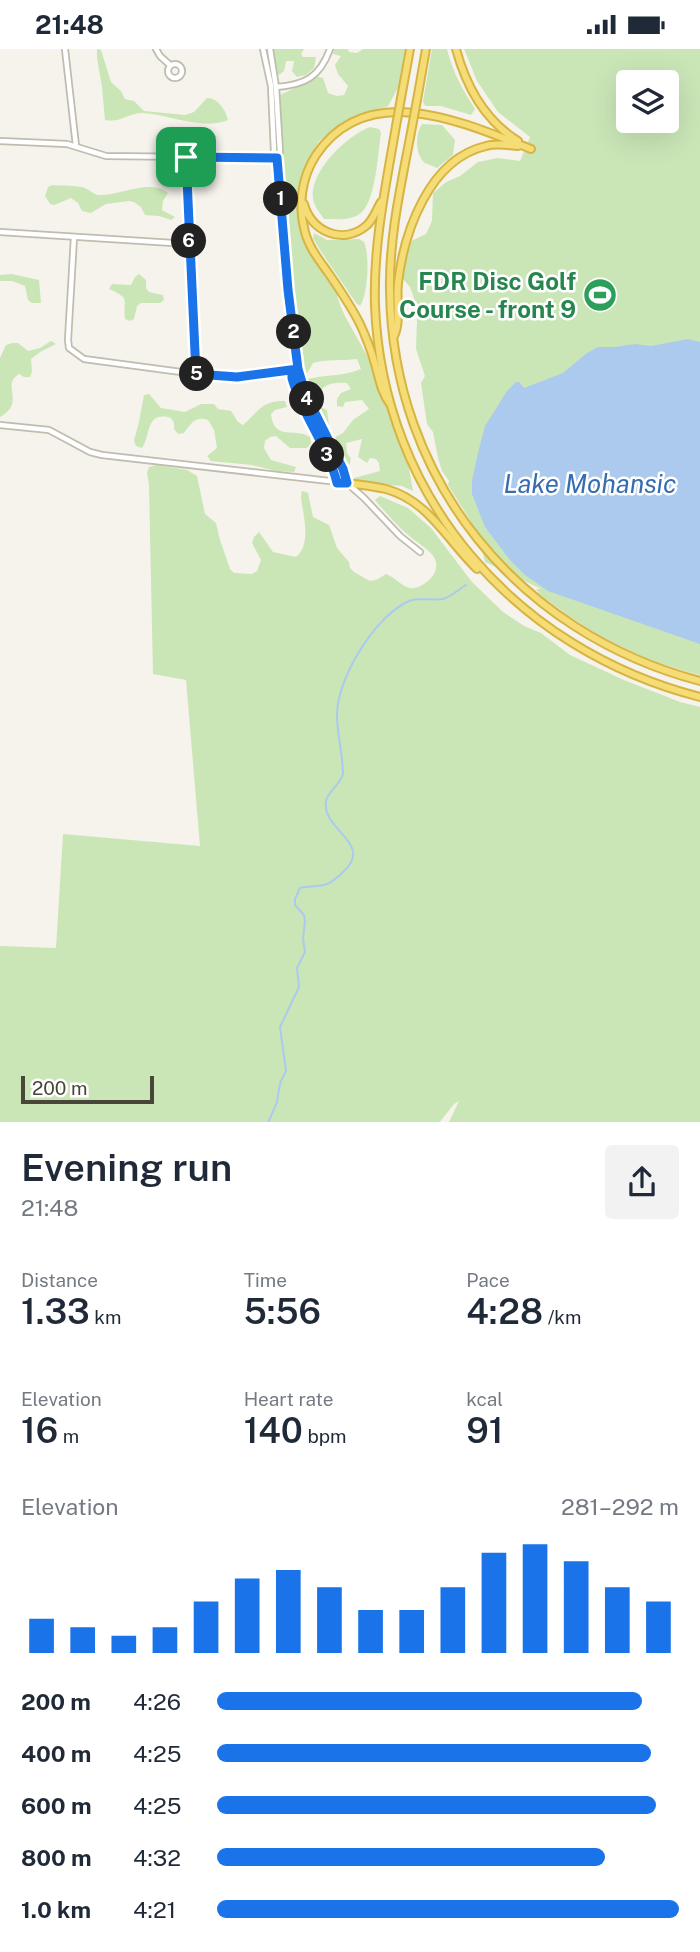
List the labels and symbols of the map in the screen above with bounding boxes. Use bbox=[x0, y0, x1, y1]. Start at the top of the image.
pin bbox=[156, 127, 216, 187]
pin: 1 bbox=[264, 181, 298, 217]
pin: 6 bbox=[172, 223, 206, 259]
place label: FDR Disc Golf Course - front 9 bbox=[399, 267, 576, 323]
sports icon: FDR Disc Golf Course - front 9 bbox=[581, 276, 619, 314]
pin: 2 bbox=[276, 315, 312, 349]
pin: 5 bbox=[180, 357, 214, 391]
pin: 4 bbox=[290, 381, 324, 417]
pin: 3 bbox=[310, 437, 344, 473]
water label: Lake Mohansic bbox=[503, 468, 677, 499]
scale bar bbox=[21, 1073, 154, 1105]

